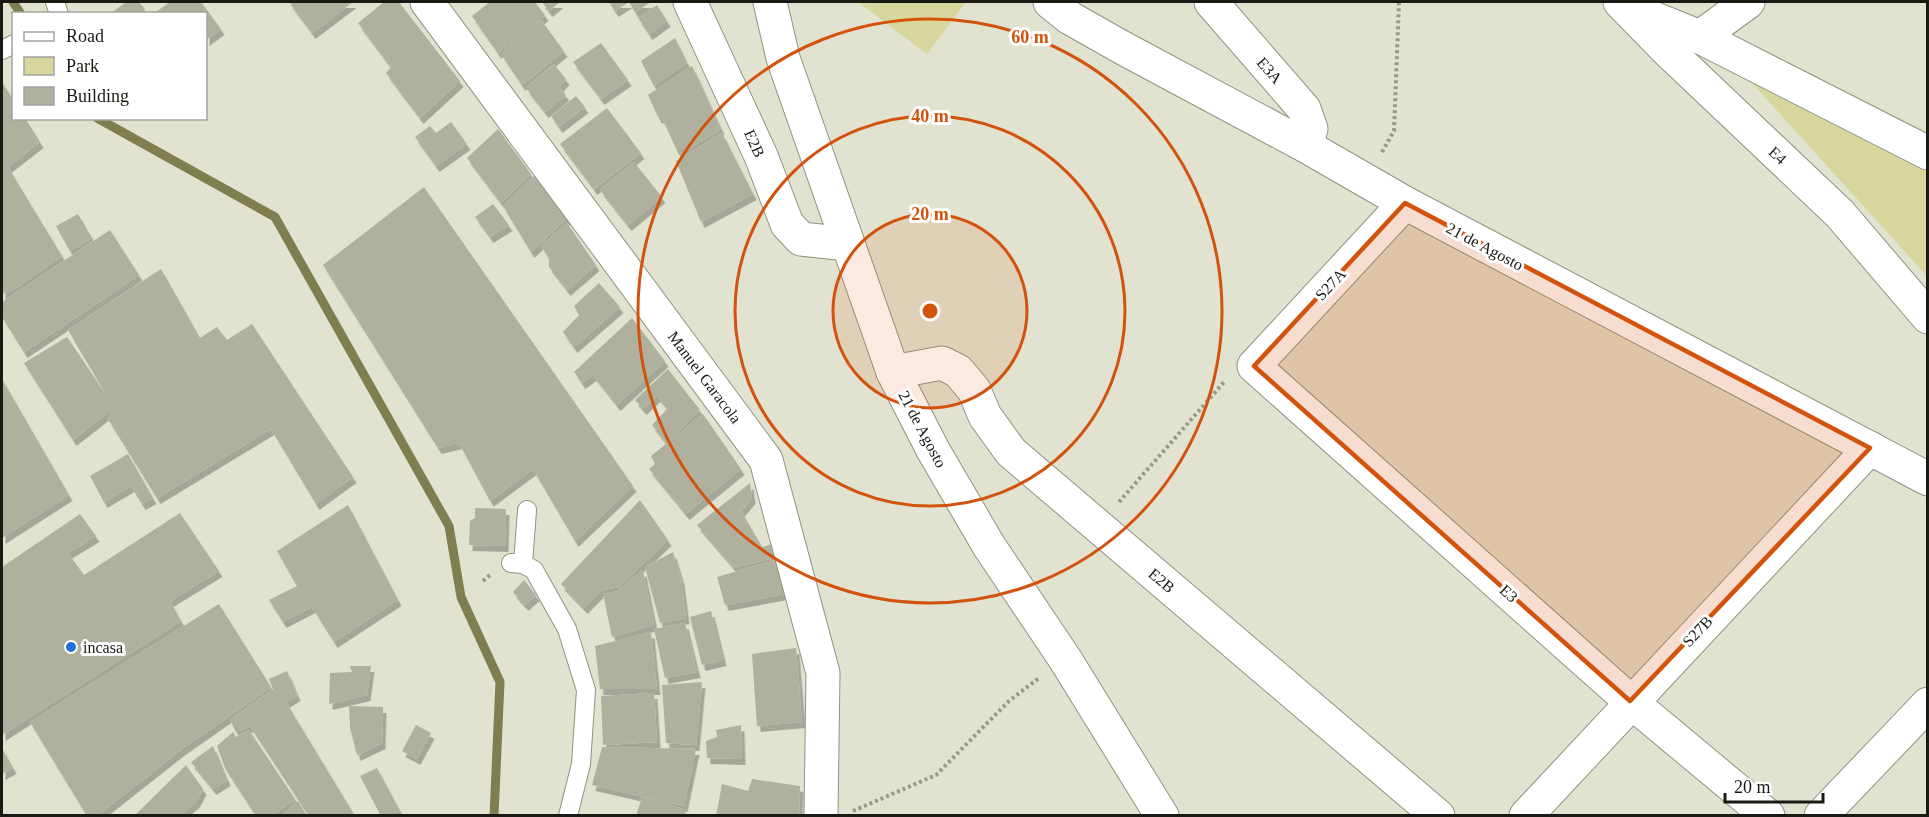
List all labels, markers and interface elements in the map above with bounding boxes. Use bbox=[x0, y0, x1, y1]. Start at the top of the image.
legend bbox=[12, 12, 207, 120]
text: Road bbox=[66, 26, 104, 46]
text: 60 m bbox=[1011, 27, 1049, 47]
street label: E3A bbox=[1254, 54, 1286, 87]
text: Park bbox=[66, 56, 99, 76]
text: Building bbox=[66, 86, 129, 106]
text: 40 m bbox=[911, 106, 949, 126]
street label: E2B bbox=[741, 127, 768, 160]
street label: E4 bbox=[1765, 143, 1790, 168]
text: 20 m bbox=[911, 204, 949, 224]
street label: 21 de Agosto bbox=[1443, 219, 1526, 275]
street label: S27A bbox=[1312, 265, 1349, 303]
centre of rings bbox=[920, 301, 940, 321]
street label: Manuel Garacola bbox=[665, 328, 745, 427]
street label: 21 de Agosto bbox=[894, 388, 950, 471]
street label: E2B bbox=[1145, 565, 1178, 596]
street label: E3 bbox=[1496, 581, 1521, 606]
street label: S27B bbox=[1679, 613, 1716, 650]
place label: incasa bbox=[83, 639, 123, 656]
marker: incasa bbox=[64, 640, 78, 654]
scale bar bbox=[1725, 766, 1822, 804]
text: 20 m bbox=[1734, 777, 1771, 797]

